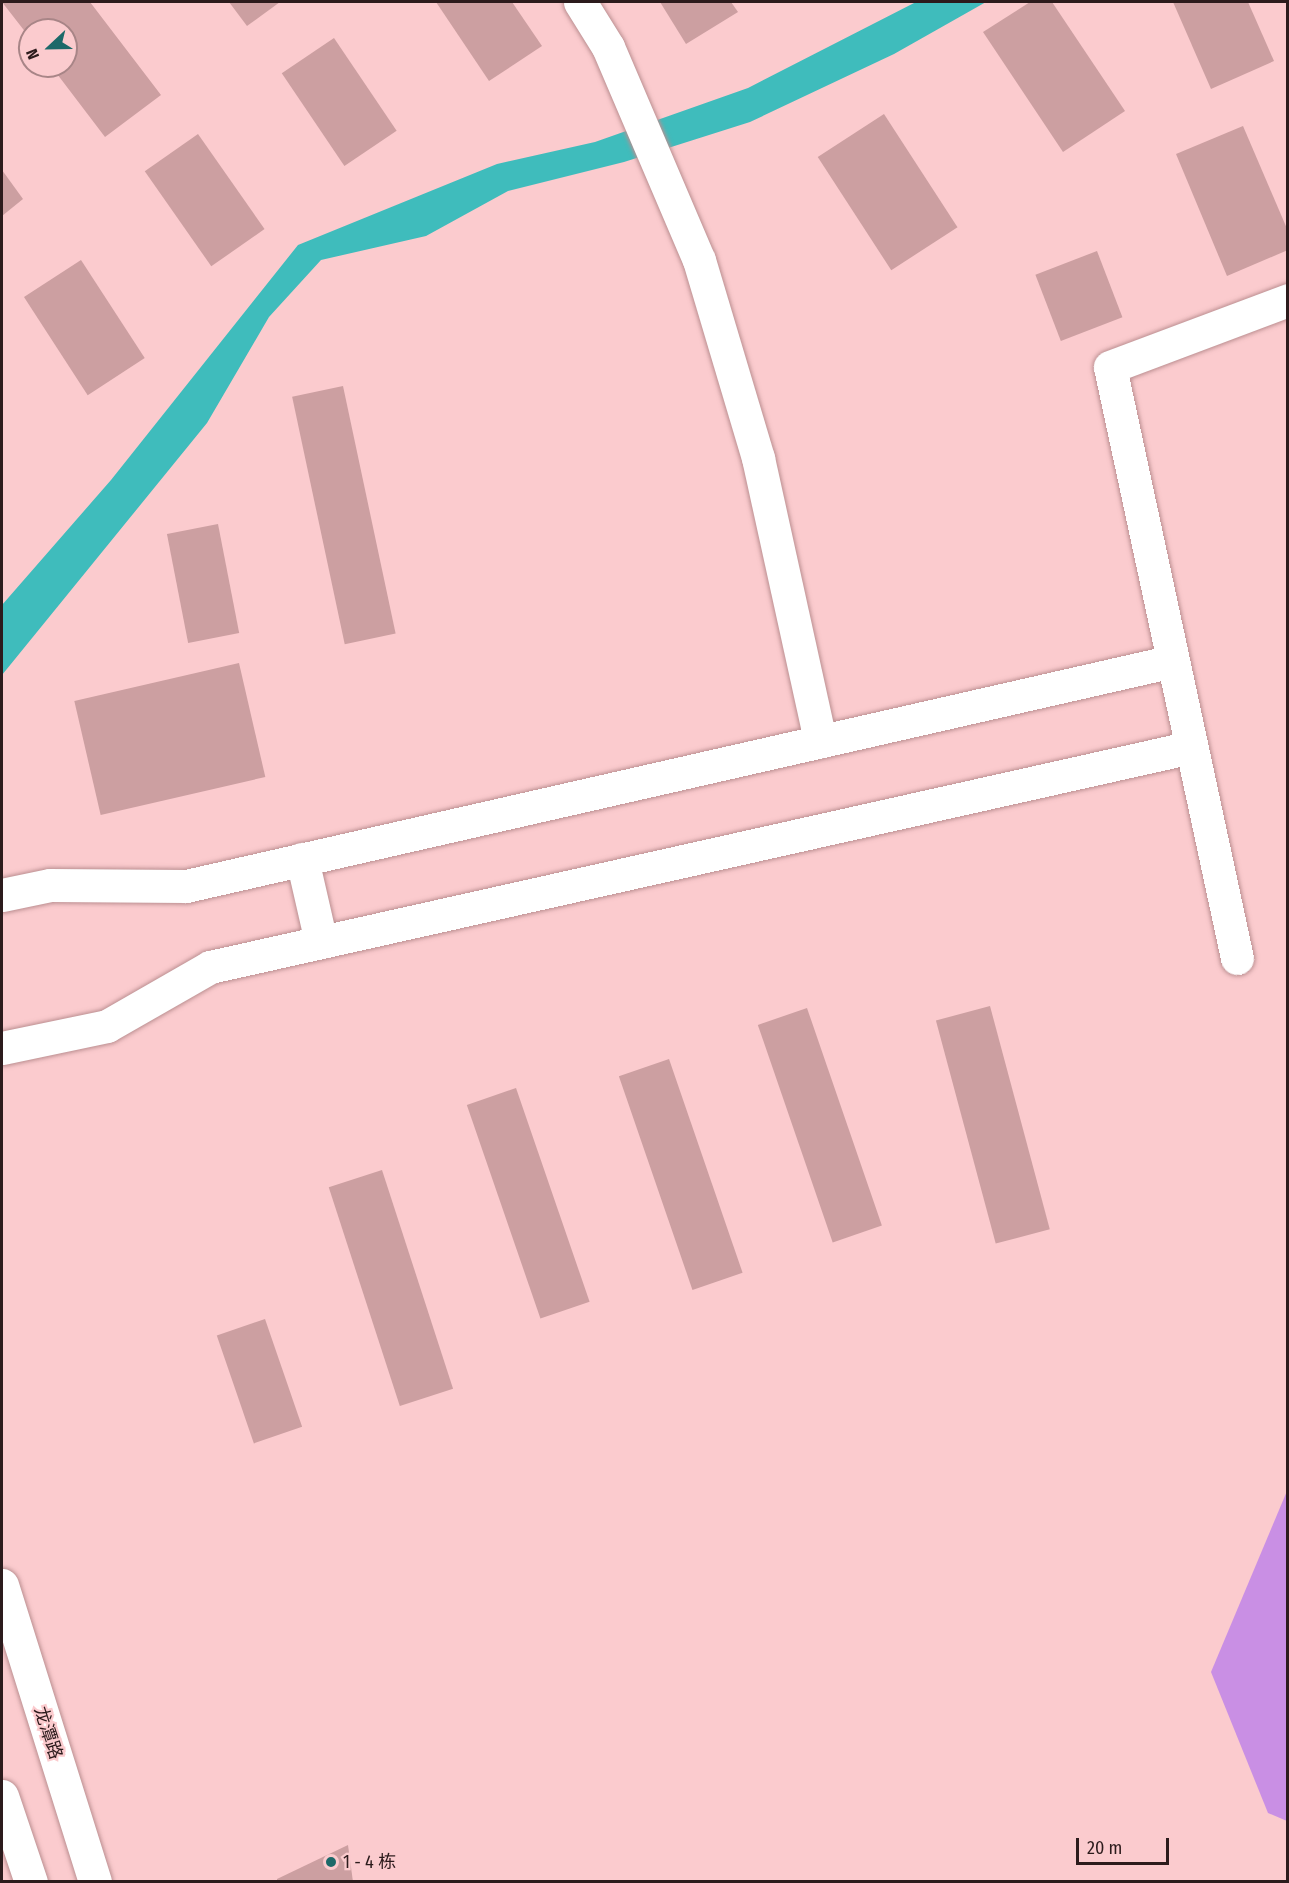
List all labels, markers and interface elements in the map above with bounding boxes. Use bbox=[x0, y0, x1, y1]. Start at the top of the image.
north arrow bbox=[18, 18, 78, 78]
text: N bbox=[22, 46, 43, 62]
street label: 龙潭路 bbox=[29, 1704, 67, 1762]
scale bar bbox=[1079, 1826, 1172, 1864]
text: 20 m bbox=[1087, 1837, 1122, 1859]
place label: 1 - 4 栋 bbox=[343, 1851, 396, 1873]
marker: 1 - 4 栋 bbox=[324, 1855, 338, 1869]

